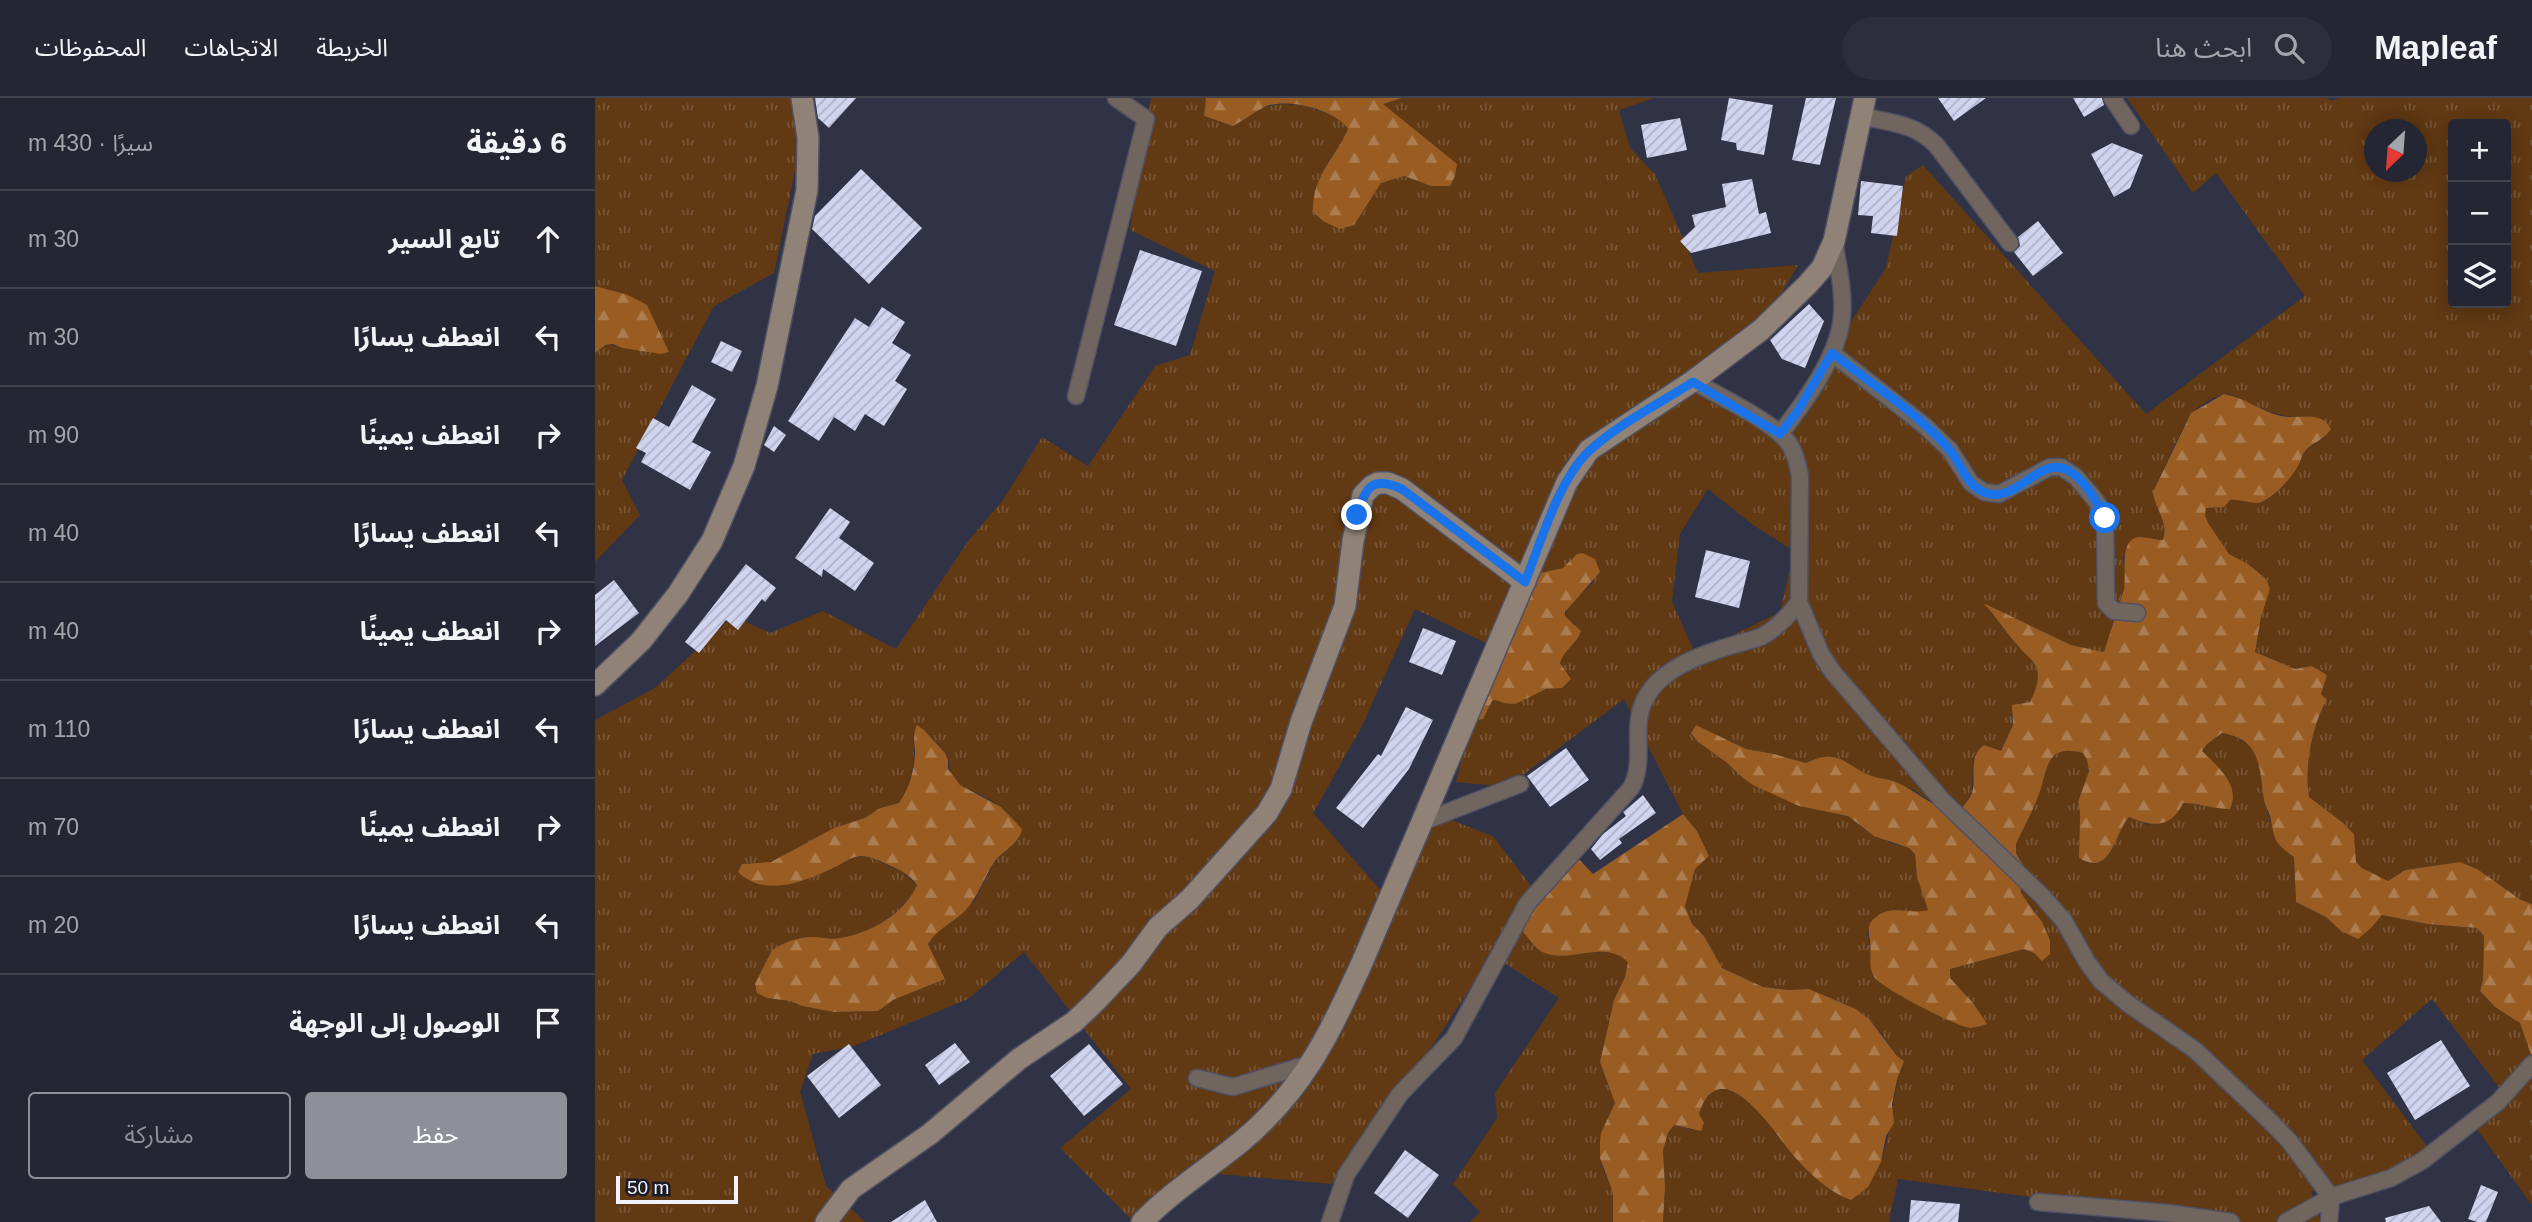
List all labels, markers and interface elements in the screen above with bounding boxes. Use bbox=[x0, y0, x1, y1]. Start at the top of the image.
search box bbox=[1842, 17, 2332, 80]
icon: search bbox=[2270, 29, 2308, 67]
text: Mapleaf bbox=[2374, 29, 2497, 66]
text: ابحث هنا bbox=[2155, 33, 2252, 63]
text: المحفوظات bbox=[35, 34, 146, 61]
text: الاتجاهات bbox=[184, 34, 278, 61]
text: الخريطة bbox=[316, 34, 388, 61]
north arrow bbox=[2364, 119, 2427, 182]
map controls bbox=[2448, 119, 2511, 308]
button: + bbox=[2448, 119, 2511, 182]
text: 6 دقيقة bbox=[466, 126, 567, 159]
text: سيرًا · 430 m bbox=[28, 130, 153, 156]
button: − bbox=[2448, 182, 2511, 245]
icon: ahead bbox=[529, 220, 567, 258]
text: تابع السير bbox=[388, 224, 500, 254]
text: 30 m bbox=[28, 226, 79, 252]
button: layers bbox=[2448, 245, 2511, 308]
icon: left bbox=[529, 318, 567, 356]
text: انعطف يسارًا bbox=[353, 322, 500, 352]
text: 30 m bbox=[28, 324, 79, 350]
icon: right bbox=[529, 416, 567, 454]
text: انعطف يمينًا bbox=[360, 420, 500, 450]
text: 90 m bbox=[28, 422, 79, 448]
route end bbox=[1341, 499, 1372, 530]
route start bbox=[2089, 502, 2120, 533]
icon: left bbox=[529, 514, 567, 552]
text: انعطف يسارًا bbox=[353, 518, 500, 548]
text: 40 m bbox=[28, 520, 79, 546]
icon: right bbox=[529, 612, 567, 650]
text: انعطف يمينًا bbox=[360, 616, 500, 646]
text: 40 m bbox=[28, 618, 79, 644]
icon: left bbox=[529, 710, 567, 748]
text: انعطف يسارًا bbox=[353, 714, 500, 744]
text: 110 m bbox=[28, 716, 90, 742]
icon: right bbox=[529, 808, 567, 846]
text: انعطف يمينًا bbox=[360, 812, 500, 842]
text: 70 m bbox=[28, 814, 79, 840]
icon: left bbox=[529, 906, 567, 944]
text: انعطف يسارًا bbox=[353, 910, 500, 940]
text: 20 m bbox=[28, 912, 79, 938]
icon: arrive bbox=[529, 1004, 567, 1042]
text: الوصول إلى الوجهة bbox=[289, 1008, 500, 1038]
button: مشاركة bbox=[28, 1092, 291, 1179]
button: حفظ bbox=[305, 1092, 567, 1179]
scale bar bbox=[616, 1173, 739, 1205]
text: 50 m bbox=[627, 1177, 669, 1198]

